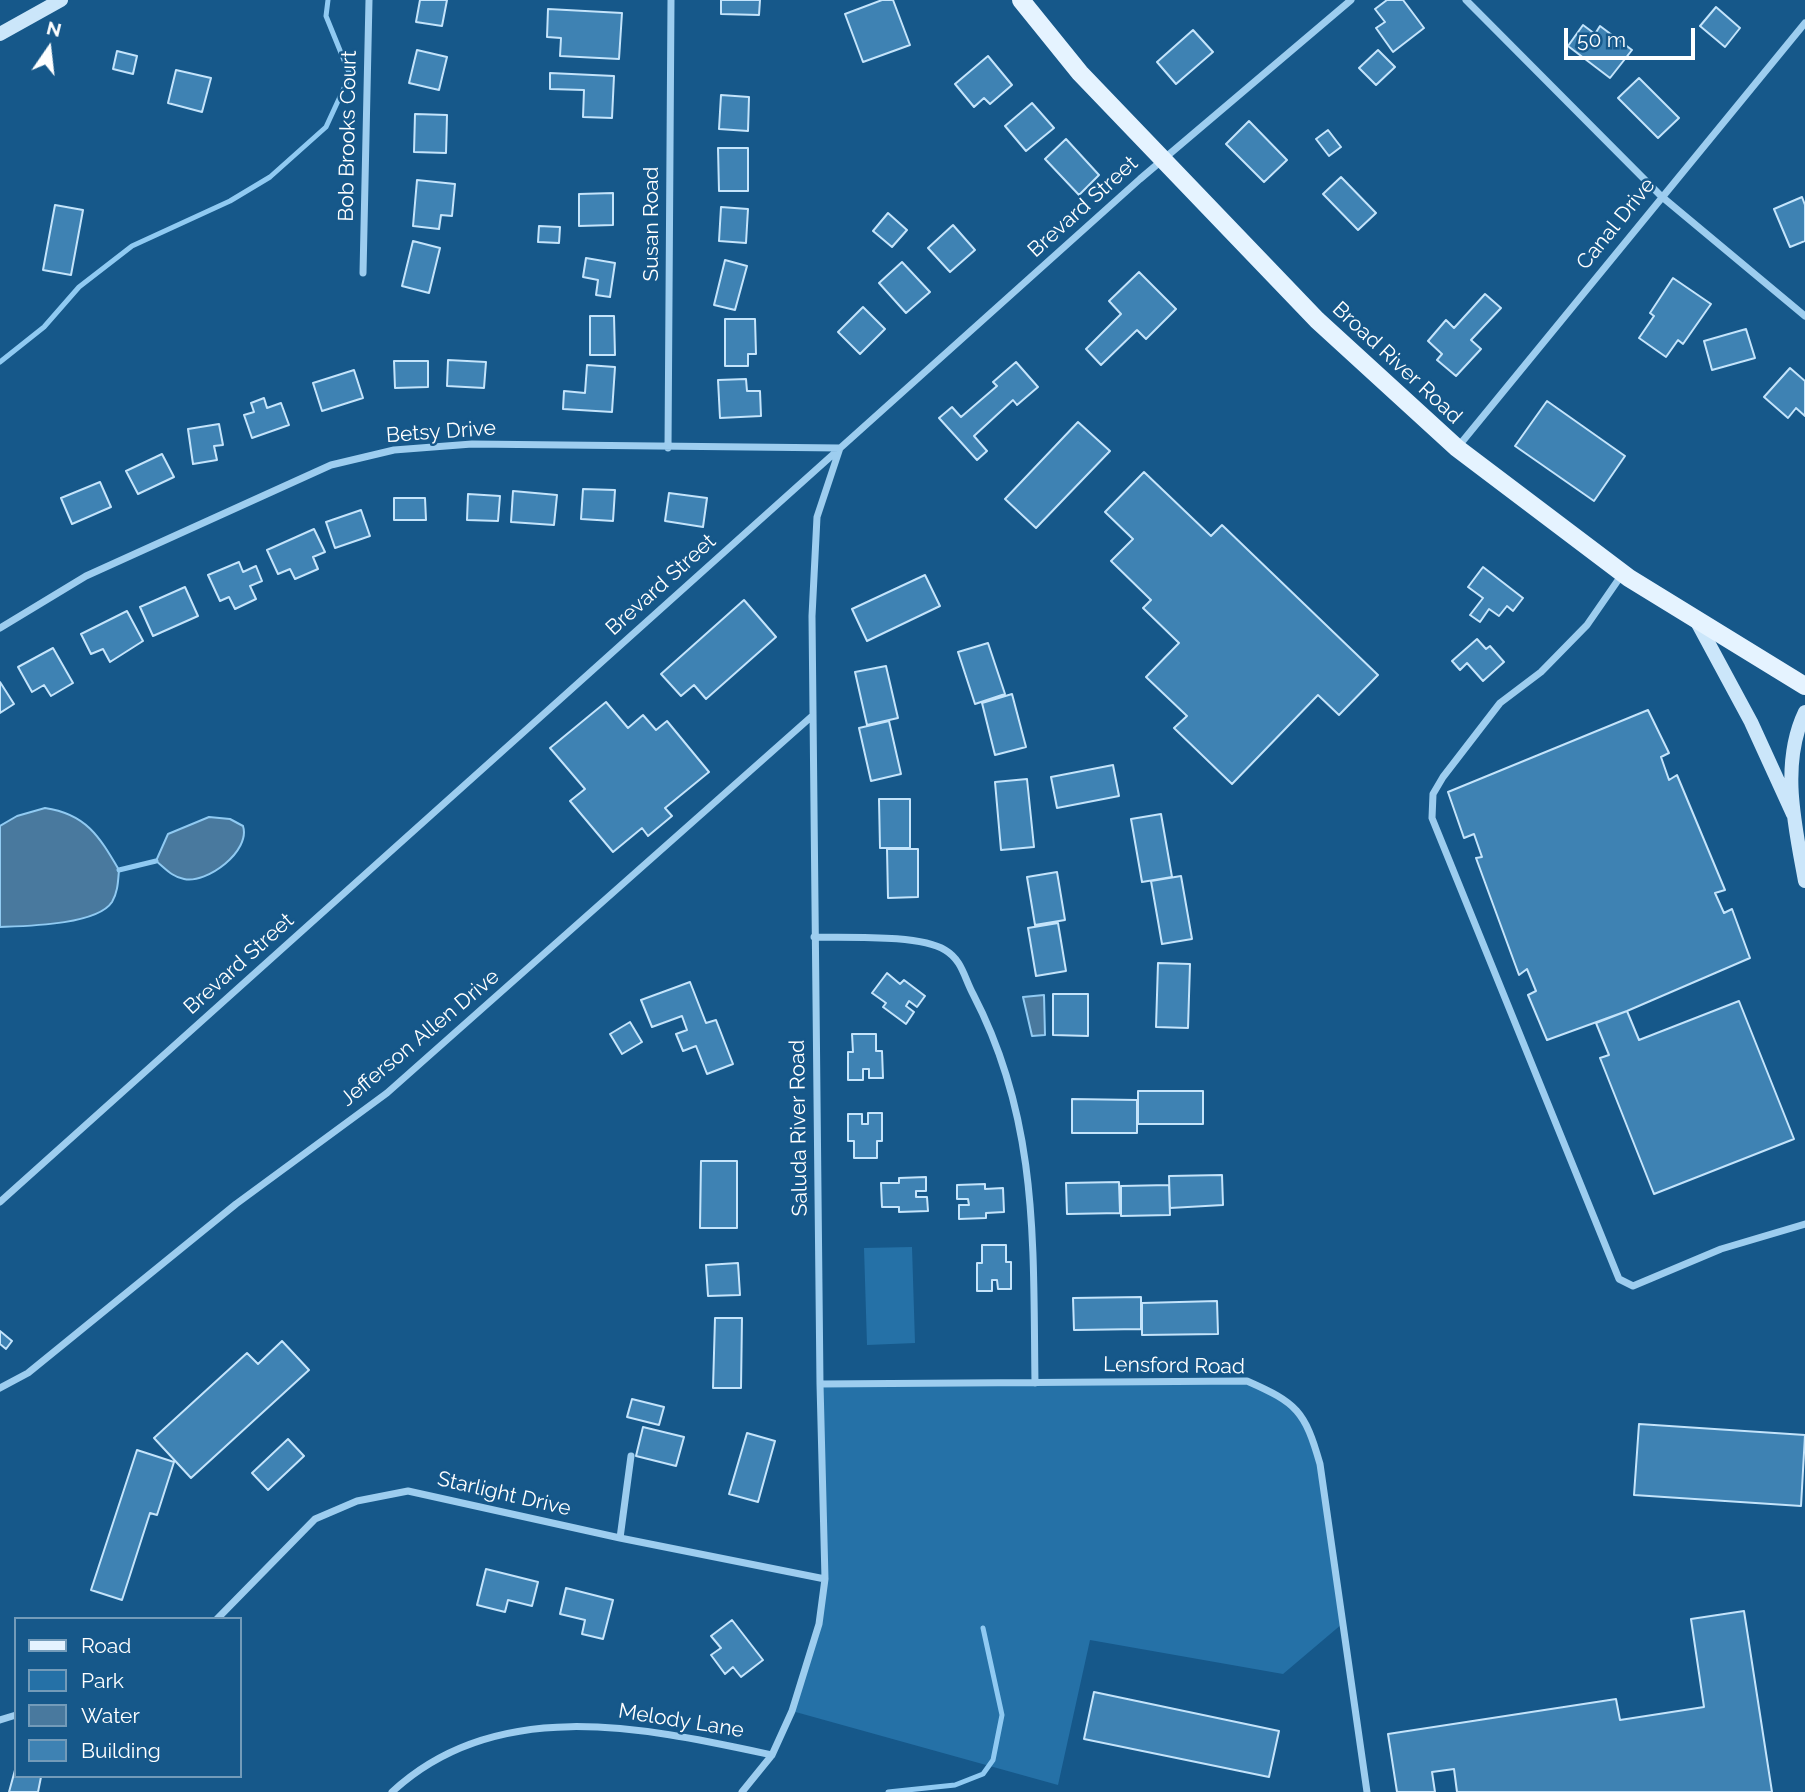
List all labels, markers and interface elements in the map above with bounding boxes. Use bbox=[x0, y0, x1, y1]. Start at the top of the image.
north arrow bbox=[14, 14, 84, 84]
scale bar bbox=[1567, 14, 1698, 58]
text: N bbox=[44, 16, 64, 41]
text: 50 m bbox=[1577, 27, 1626, 52]
street label: Bob Brooks Court bbox=[334, 50, 362, 222]
street label: Brevard Street bbox=[1023, 151, 1143, 263]
street label: Susan Road bbox=[639, 167, 665, 281]
street label: Canal Drive bbox=[1571, 173, 1661, 275]
street label: Broad River Road bbox=[1327, 297, 1467, 429]
street label: Betsy Drive bbox=[385, 416, 497, 448]
street label: Brevard Street bbox=[601, 529, 721, 641]
street label: Brevard Street bbox=[179, 908, 299, 1020]
street label: Jefferson Allen Drive bbox=[335, 964, 505, 1112]
street label: Saluda River Road bbox=[785, 1039, 813, 1217]
street label: Lensford Road bbox=[1103, 1352, 1245, 1380]
street label: Starlight Drive bbox=[435, 1466, 573, 1522]
legend bbox=[14, 1617, 242, 1778]
text: Road bbox=[81, 1633, 131, 1658]
text: Park bbox=[81, 1668, 124, 1693]
street label: Melody Lane bbox=[616, 1699, 746, 1743]
text: Water bbox=[81, 1703, 140, 1728]
text: Building bbox=[81, 1738, 161, 1763]

